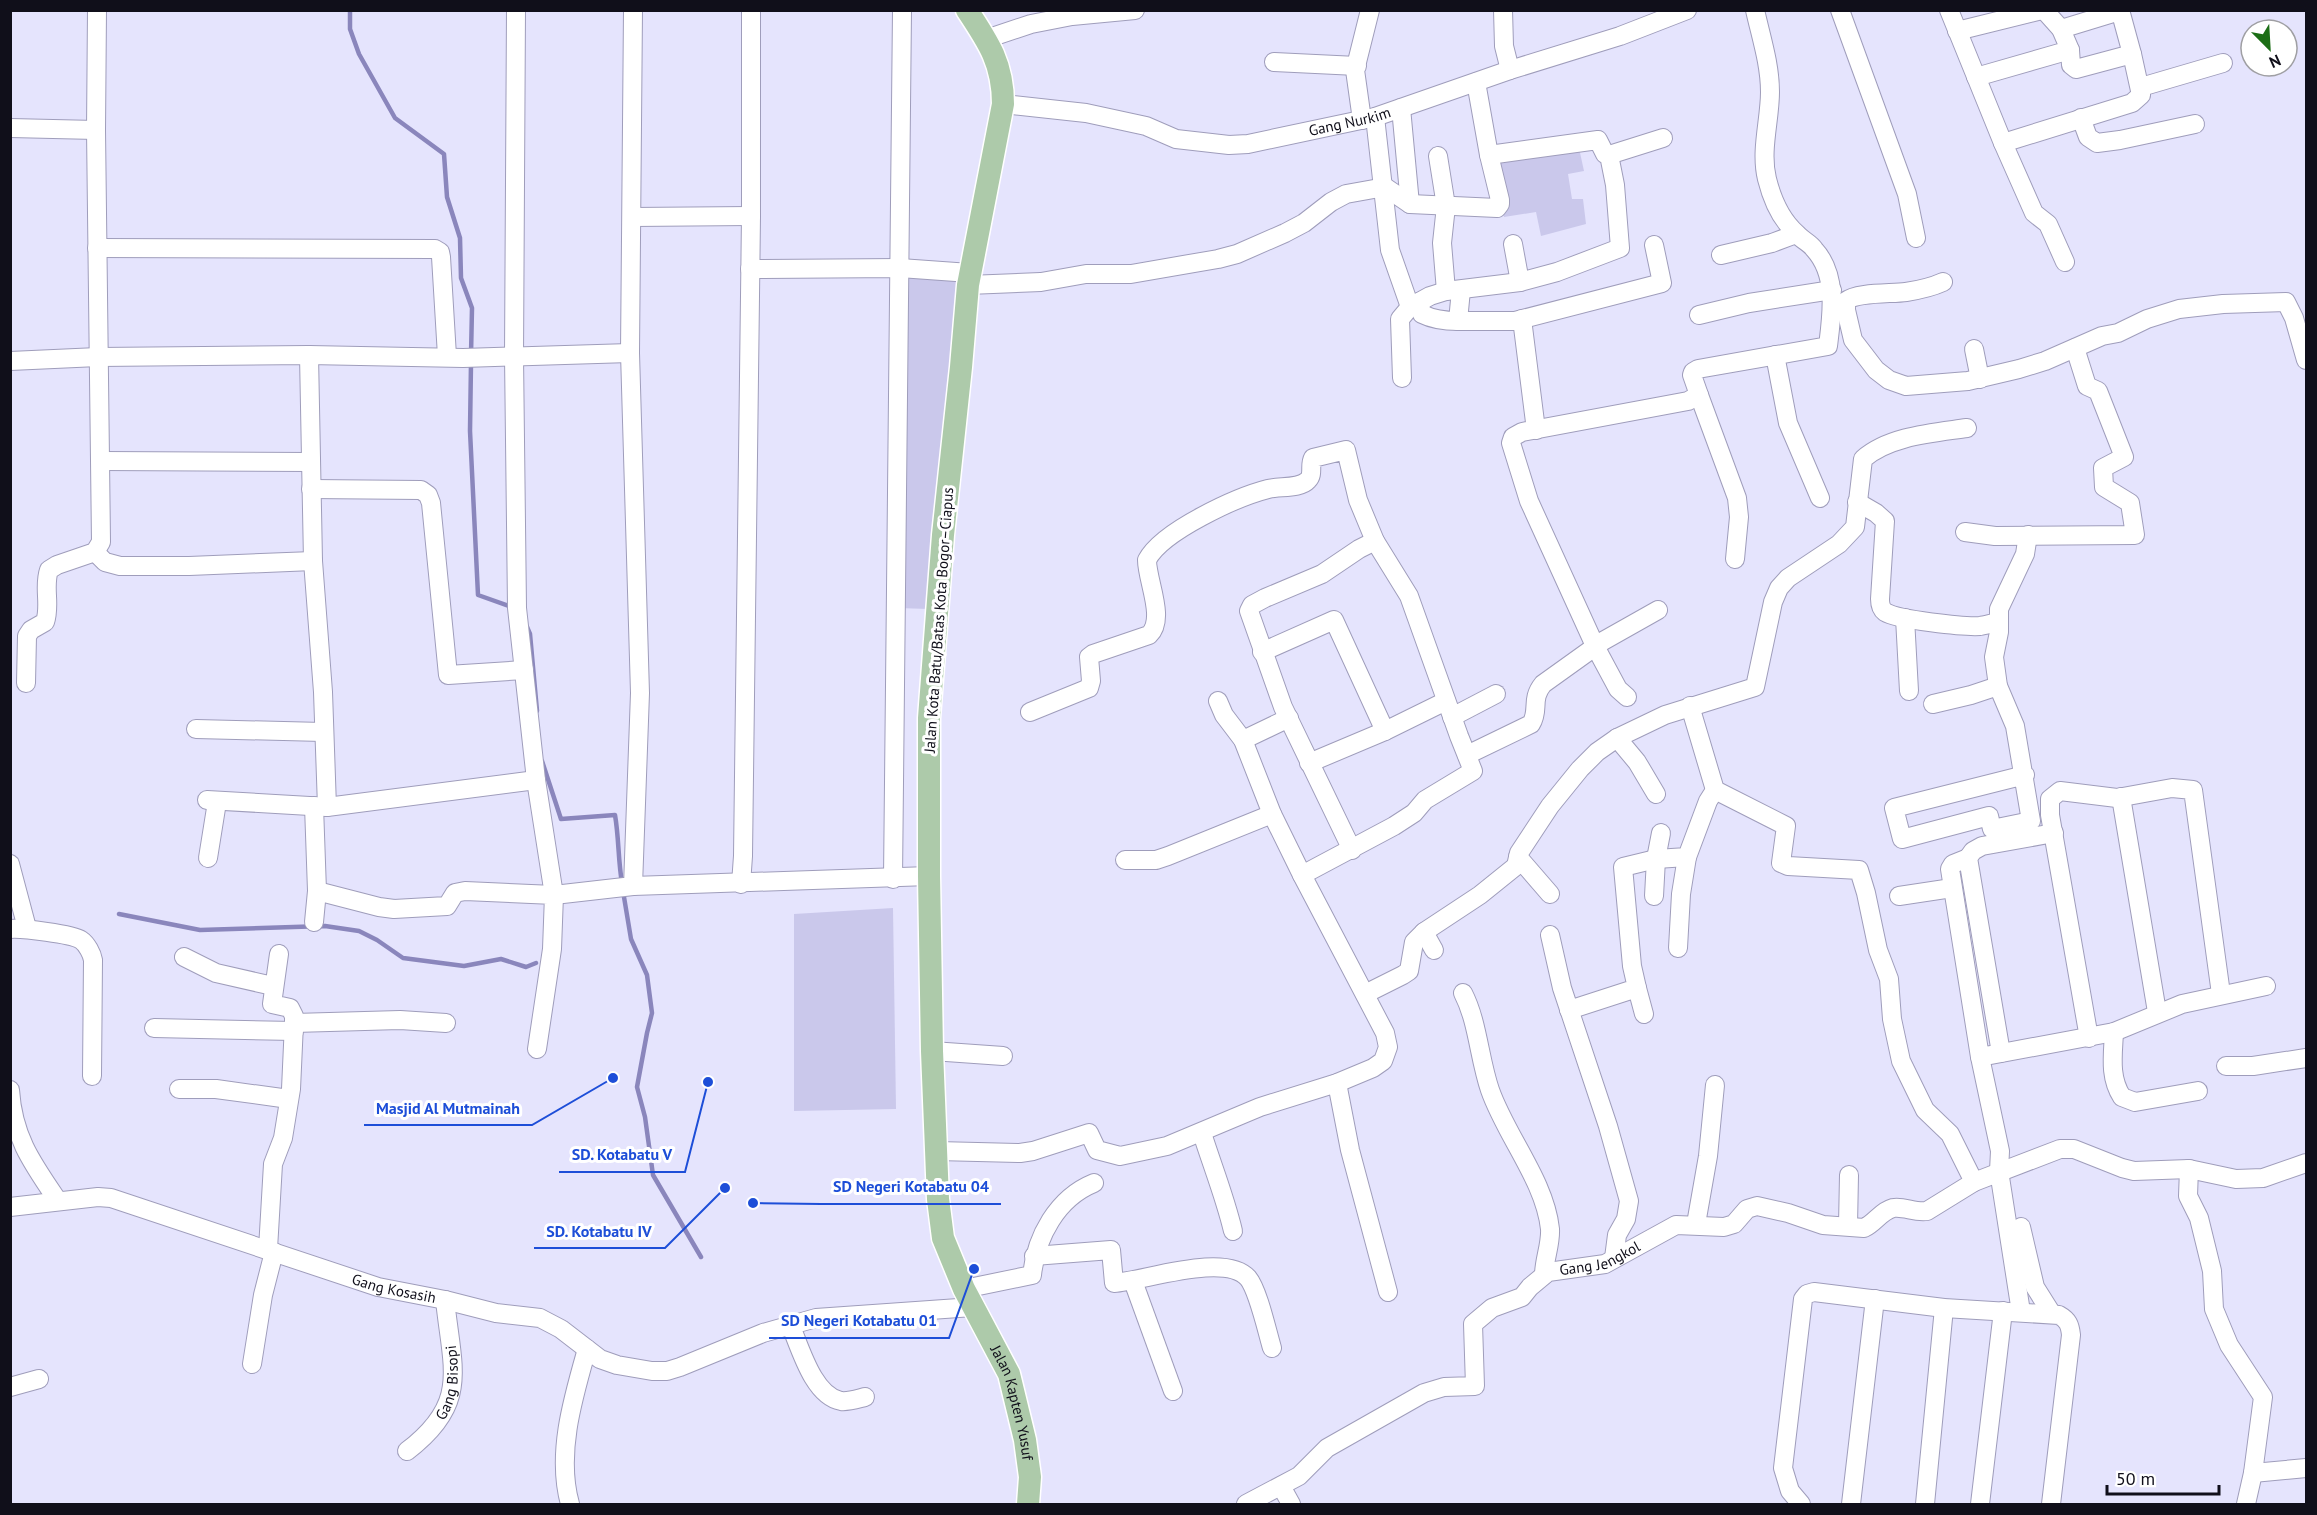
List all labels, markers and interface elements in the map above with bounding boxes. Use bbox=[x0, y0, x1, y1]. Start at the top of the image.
north arrow bbox=[2239, 18, 2299, 78]
text: N bbox=[2266, 50, 2284, 73]
street label: Gang Nurkim bbox=[1307, 102, 1393, 140]
street label: Jalan Kota Batu/Batas Kota Bogor–Ciapus bbox=[920, 487, 957, 754]
callout: Masjid Al Mutmainah bbox=[364, 1091, 532, 1125]
text: Masjid Al Mutmainah bbox=[376, 1098, 520, 1118]
callout: SD. Kotabatu V bbox=[559, 1138, 685, 1172]
text: SD. Kotabatu V bbox=[572, 1144, 673, 1164]
callout: SD Negeri Kotabatu 04 bbox=[821, 1170, 1001, 1204]
text: SD Negeri Kotabatu 04 bbox=[833, 1176, 989, 1196]
callout: SD. Kotabatu IV bbox=[534, 1214, 665, 1248]
text: SD. Kotabatu IV bbox=[546, 1221, 652, 1241]
street label: Gang Jengkol bbox=[1558, 1236, 1644, 1279]
street label: Gang Kosasih bbox=[350, 1269, 438, 1307]
callout: SD Negeri Kotabatu 01 bbox=[769, 1304, 949, 1338]
text: SD Negeri Kotabatu 01 bbox=[781, 1310, 937, 1330]
street label: Jalan Kapten Yusuf bbox=[986, 1341, 1038, 1462]
street label: Gang Bisopi bbox=[431, 1344, 462, 1423]
scale bar bbox=[2107, 1458, 2220, 1496]
text: 50 m bbox=[2116, 1467, 2155, 1490]

